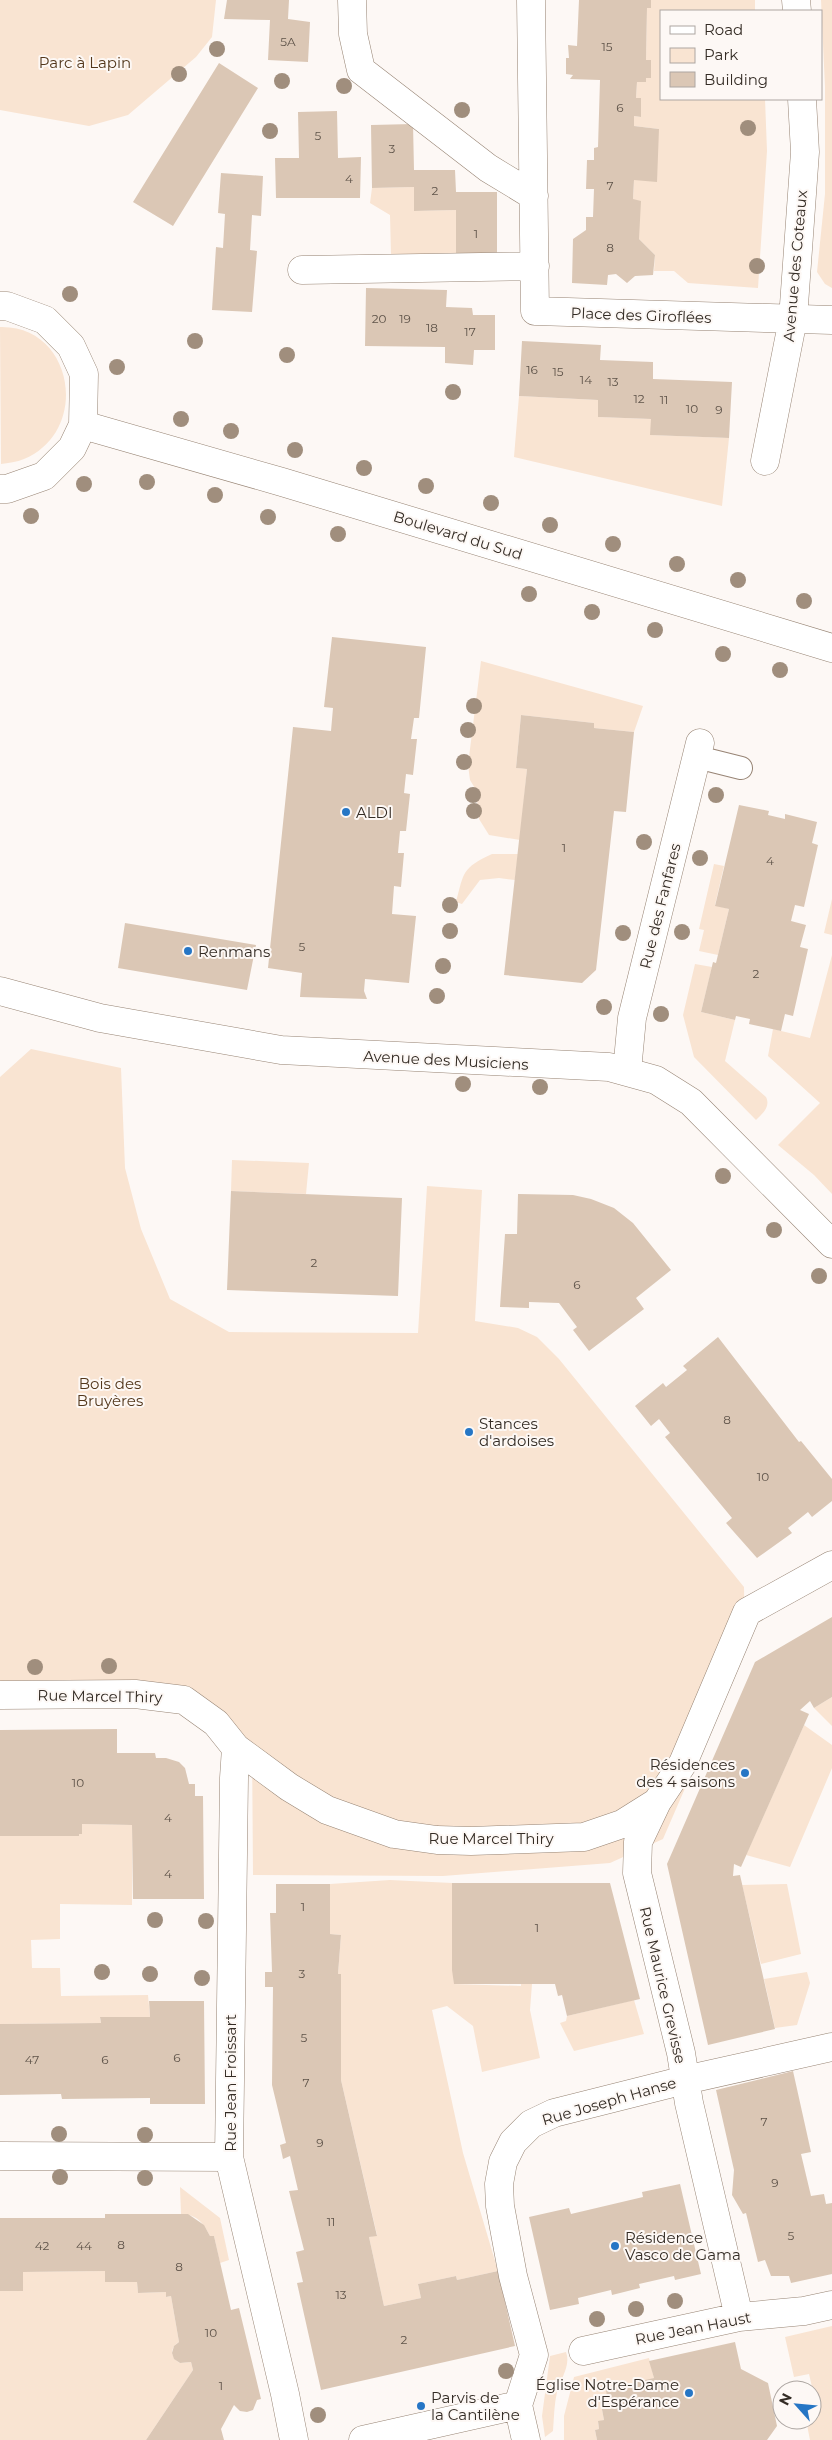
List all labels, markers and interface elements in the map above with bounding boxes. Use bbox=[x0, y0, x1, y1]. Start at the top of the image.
legend bbox=[660, 10, 822, 100]
text: Road bbox=[704, 20, 743, 39]
house number: 5A bbox=[280, 34, 296, 49]
house number: 15 bbox=[601, 39, 613, 54]
text: Park bbox=[704, 45, 738, 64]
park label: Parc à Lapin bbox=[39, 53, 131, 72]
text: Building bbox=[704, 70, 768, 89]
house number: 6 bbox=[616, 100, 624, 115]
house number: 5 bbox=[315, 128, 322, 143]
house number: 3 bbox=[389, 141, 396, 156]
house number: 4 bbox=[345, 171, 353, 186]
house number: 7 bbox=[606, 178, 614, 193]
house number: 2 bbox=[432, 183, 439, 198]
street label: Avenue des Coteaux bbox=[779, 189, 811, 343]
house number: 1 bbox=[474, 226, 478, 241]
house number: 8 bbox=[606, 240, 614, 255]
street label: Place des Giroflées bbox=[570, 303, 712, 327]
house number: 20 bbox=[372, 311, 386, 326]
house number: 19 bbox=[399, 311, 411, 326]
house number: 18 bbox=[426, 320, 438, 335]
house number: 17 bbox=[464, 324, 476, 339]
house number: 16 bbox=[526, 362, 538, 377]
house number: 15 bbox=[552, 364, 564, 379]
house number: 14 bbox=[580, 372, 592, 387]
house number: 13 bbox=[607, 374, 619, 389]
house number: 12 bbox=[633, 391, 645, 406]
house number: 11 bbox=[660, 392, 668, 407]
house number: 10 bbox=[686, 401, 698, 416]
house number: 9 bbox=[715, 402, 723, 417]
street label: Boulevard du Sud bbox=[391, 506, 525, 564]
place label: ALDI bbox=[356, 803, 393, 822]
marker: ALDI bbox=[340, 806, 352, 818]
house number: 1 bbox=[562, 840, 566, 855]
street label: Rue des Fanfares bbox=[635, 841, 685, 971]
house number: 4 bbox=[766, 853, 774, 868]
house number: 5 bbox=[299, 939, 306, 954]
place label: Renmans bbox=[198, 942, 270, 961]
marker: Renmans bbox=[182, 945, 194, 957]
house number: 2 bbox=[753, 966, 760, 981]
street label: Avenue des Musiciens bbox=[363, 1046, 529, 1074]
house number: 2 bbox=[311, 1255, 318, 1270]
house number: 6 bbox=[573, 1277, 581, 1292]
park label: Bois des Bruyères bbox=[77, 1374, 143, 1410]
house number: 8 bbox=[723, 1412, 731, 1427]
place label: Stances d'ardoises bbox=[479, 1414, 554, 1450]
marker: Stances d'ardoises bbox=[463, 1426, 475, 1438]
house number: 10 bbox=[757, 1469, 769, 1484]
street label: Rue Marcel Thiry bbox=[37, 1685, 164, 1707]
place label: Résidences des 4 saisons bbox=[636, 1755, 735, 1791]
marker: Résidences des 4 saisons bbox=[739, 1767, 751, 1779]
house number: 10 bbox=[72, 1775, 84, 1790]
house number: 4 bbox=[164, 1810, 172, 1825]
street label: Rue Marcel Thiry bbox=[428, 1829, 554, 1848]
house number: 4 bbox=[164, 1866, 172, 1881]
house number: 1 bbox=[301, 1899, 305, 1914]
street label: Rue Maurice Grevisse bbox=[636, 1905, 690, 2065]
house number: 1 bbox=[535, 1920, 539, 1935]
house number: 3 bbox=[299, 1966, 306, 1981]
street label: Rue Jean Froissart bbox=[221, 2014, 240, 2152]
house number: 5 bbox=[301, 2030, 308, 2045]
house number: 6 bbox=[173, 2050, 181, 2065]
house number: 47 bbox=[25, 2052, 39, 2067]
house number: 6 bbox=[101, 2052, 109, 2067]
street label: Rue Joseph Hanse bbox=[540, 2073, 678, 2129]
house number: 7 bbox=[302, 2075, 310, 2090]
house number: 7 bbox=[760, 2114, 768, 2129]
house number: 9 bbox=[316, 2135, 324, 2150]
house number: 9 bbox=[771, 2175, 779, 2190]
house number: 11 bbox=[327, 2214, 335, 2229]
place label: Résidence Vasco de Gama bbox=[625, 2228, 741, 2264]
house number: 5 bbox=[788, 2228, 795, 2243]
house number: 8 bbox=[117, 2237, 125, 2252]
house number: 42 bbox=[35, 2238, 50, 2253]
house number: 44 bbox=[76, 2238, 92, 2253]
marker: Résidence Vasco de Gama bbox=[609, 2240, 621, 2252]
house number: 8 bbox=[175, 2259, 183, 2274]
house number: 13 bbox=[335, 2287, 347, 2302]
street label: Rue Jean Haust bbox=[633, 2307, 753, 2349]
house number: 10 bbox=[205, 2325, 217, 2340]
house number: 2 bbox=[401, 2332, 408, 2347]
place label: Église Notre-Dame d'Espérance bbox=[536, 2375, 679, 2411]
house number: 1 bbox=[219, 2378, 223, 2393]
north arrow bbox=[772, 2380, 822, 2430]
marker: Église Notre-Dame d'Espérance bbox=[683, 2387, 695, 2399]
place label: Parvis de la Cantilène bbox=[431, 2388, 520, 2424]
text: N bbox=[775, 2390, 796, 2408]
marker: Parvis de la Cantilène bbox=[415, 2400, 427, 2412]

